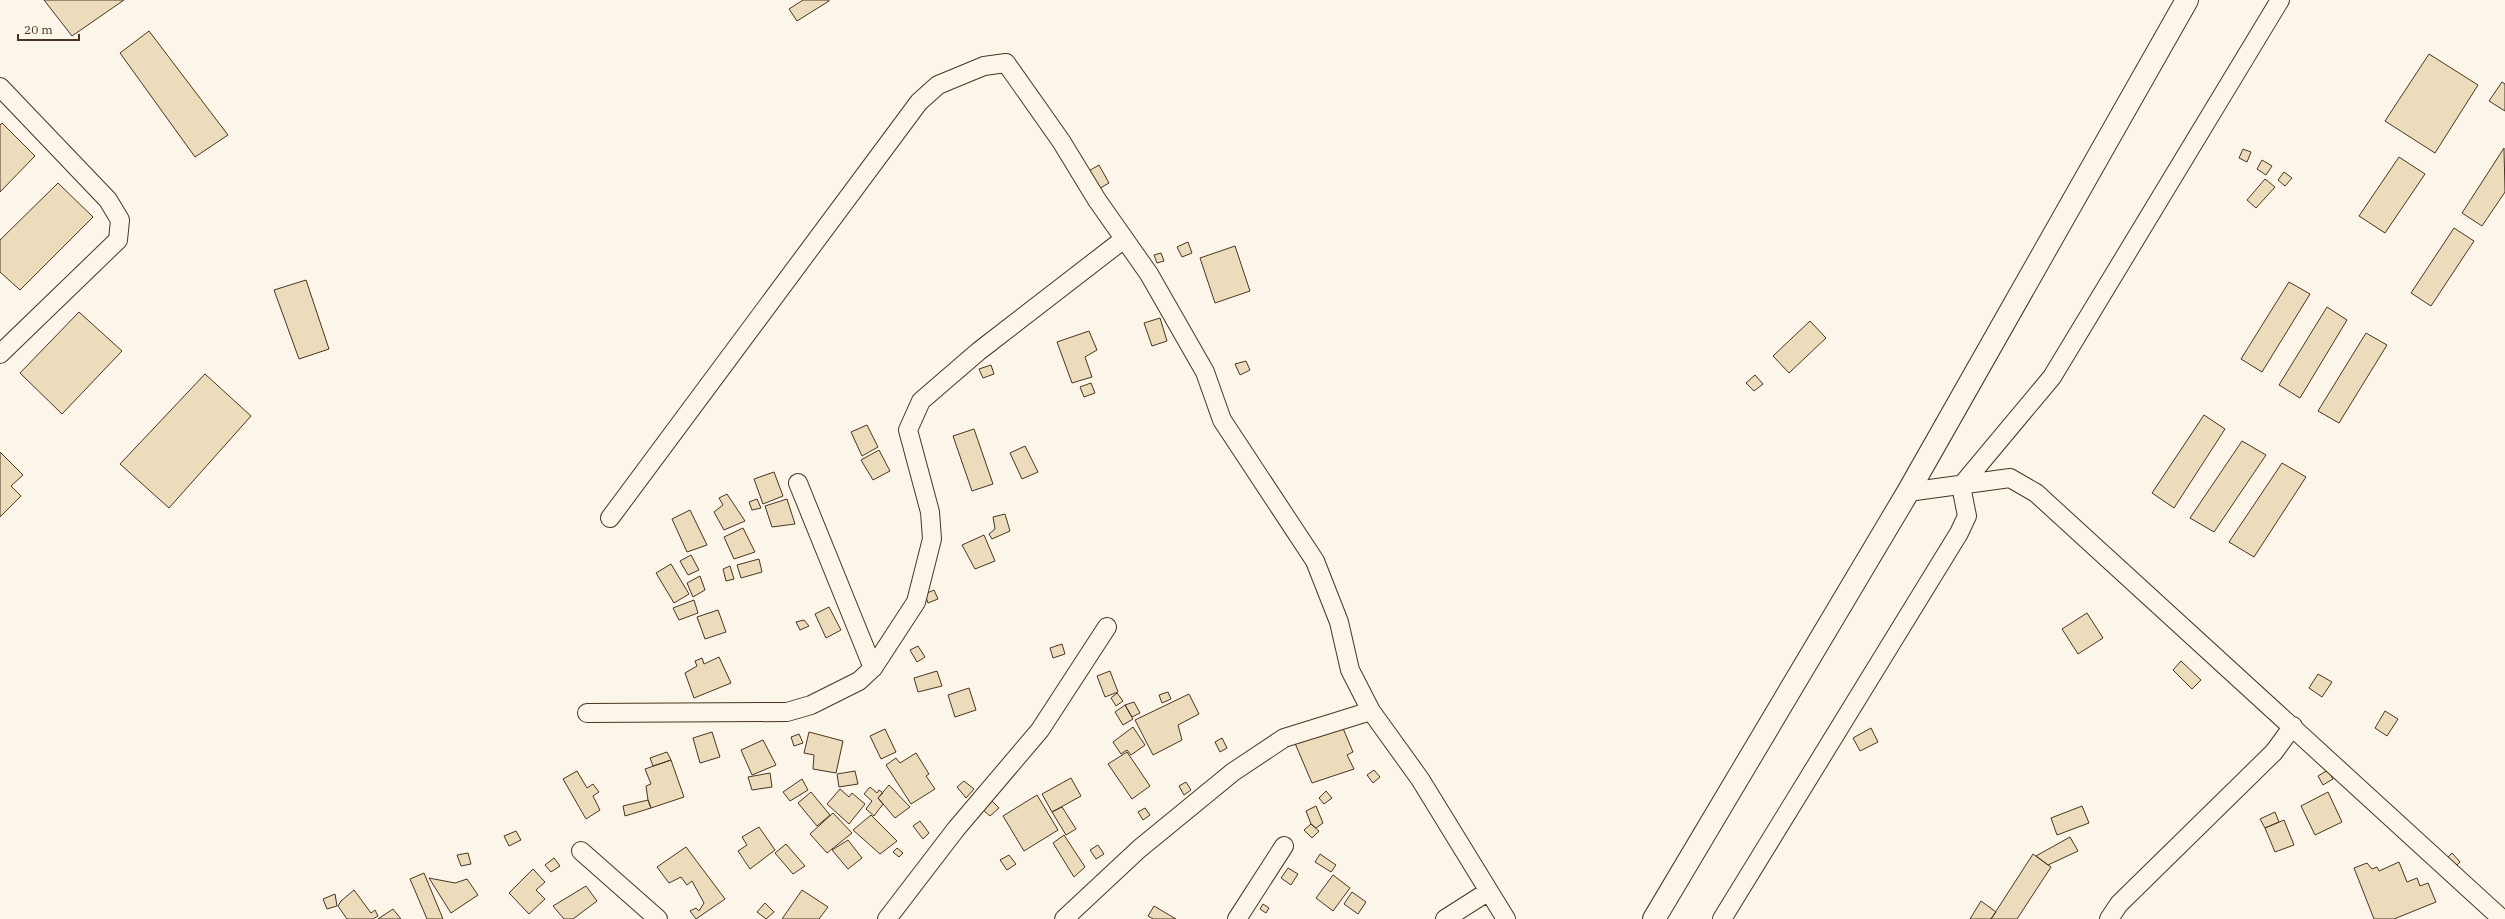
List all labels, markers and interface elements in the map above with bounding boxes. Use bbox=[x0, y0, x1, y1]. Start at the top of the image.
scale bar bbox=[18, 16, 79, 42]
text: 20 m bbox=[24, 22, 53, 37]

